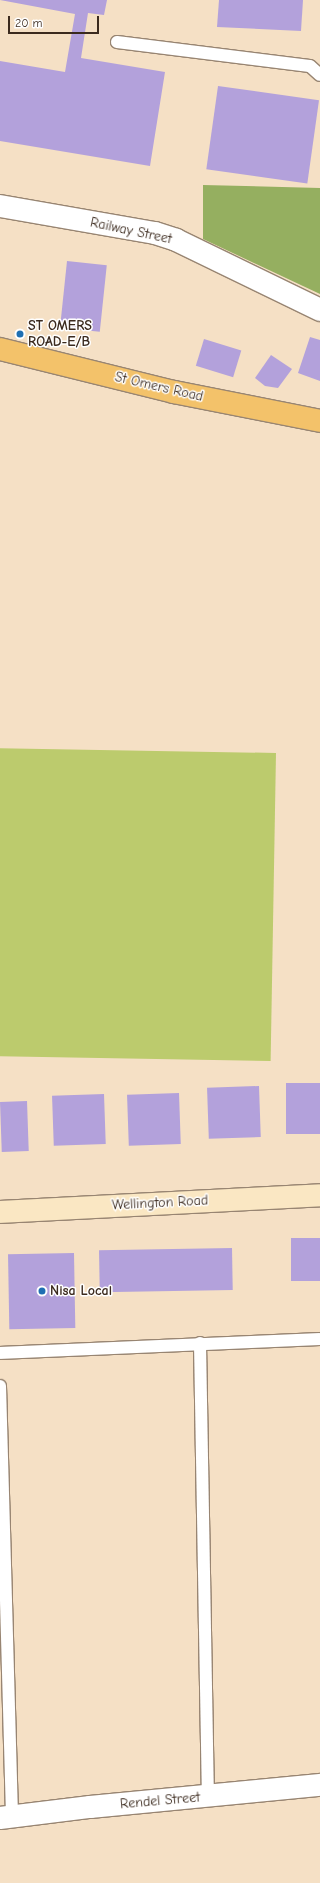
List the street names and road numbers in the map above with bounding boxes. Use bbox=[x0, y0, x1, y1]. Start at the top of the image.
street label: Railway Street bbox=[89, 214, 173, 248]
street label: St Omers Road bbox=[113, 369, 205, 405]
street label: Wellington Road bbox=[111, 1192, 209, 1214]
street label: Rendel Street bbox=[119, 1789, 201, 1813]

